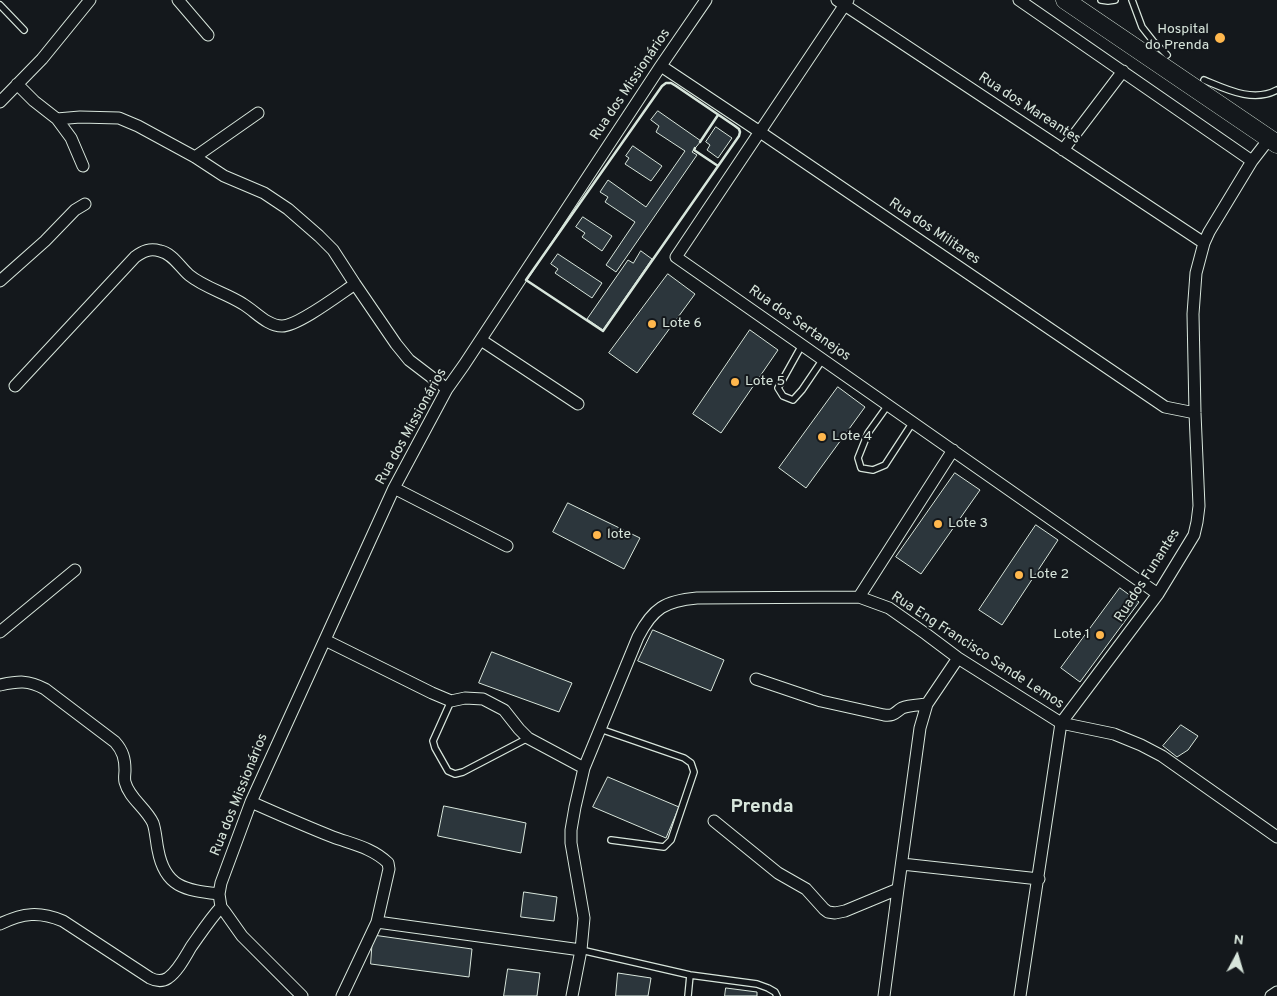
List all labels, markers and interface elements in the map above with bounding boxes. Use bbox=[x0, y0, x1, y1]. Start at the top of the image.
place label: Hospital do Prenda bbox=[1145, 22, 1209, 54]
street label: Rua dos Missionários bbox=[587, 26, 675, 144]
marker: Hospital do Prenda bbox=[1213, 31, 1227, 45]
street label: Rua dos Mareantes bbox=[975, 70, 1083, 148]
street label: Rua dos Militares bbox=[885, 195, 983, 269]
street label: Rua dos Sertanejos bbox=[745, 283, 853, 365]
place label: Lote 6 bbox=[662, 316, 702, 332]
marker: Lote 6 bbox=[646, 318, 658, 330]
street label: Rua dos Missionários bbox=[373, 366, 451, 488]
place label: Lote 5 bbox=[745, 374, 785, 390]
marker: Lote 5 bbox=[729, 376, 741, 388]
place label: Lote 4 bbox=[832, 429, 872, 445]
marker: Lote 4 bbox=[816, 431, 828, 443]
place label: Lote 3 bbox=[948, 516, 988, 532]
marker: Lote 3 bbox=[932, 518, 944, 530]
street label: Ruados Funantes bbox=[1112, 526, 1184, 626]
place label: lote bbox=[607, 527, 631, 543]
marker: lote bbox=[591, 529, 603, 541]
place label: Lote 2 bbox=[1029, 567, 1069, 583]
marker: Lote 2 bbox=[1013, 569, 1025, 581]
street label: Rua Eng Francisco Sande Lemos bbox=[887, 589, 1067, 713]
place label: Lote 1 bbox=[1053, 627, 1090, 643]
marker: Lote 1 bbox=[1094, 629, 1106, 641]
street label: Rua dos Missionários bbox=[208, 731, 272, 859]
district label: Prenda bbox=[730, 797, 794, 819]
north arrow bbox=[1212, 931, 1262, 981]
text: N bbox=[1233, 932, 1245, 950]

